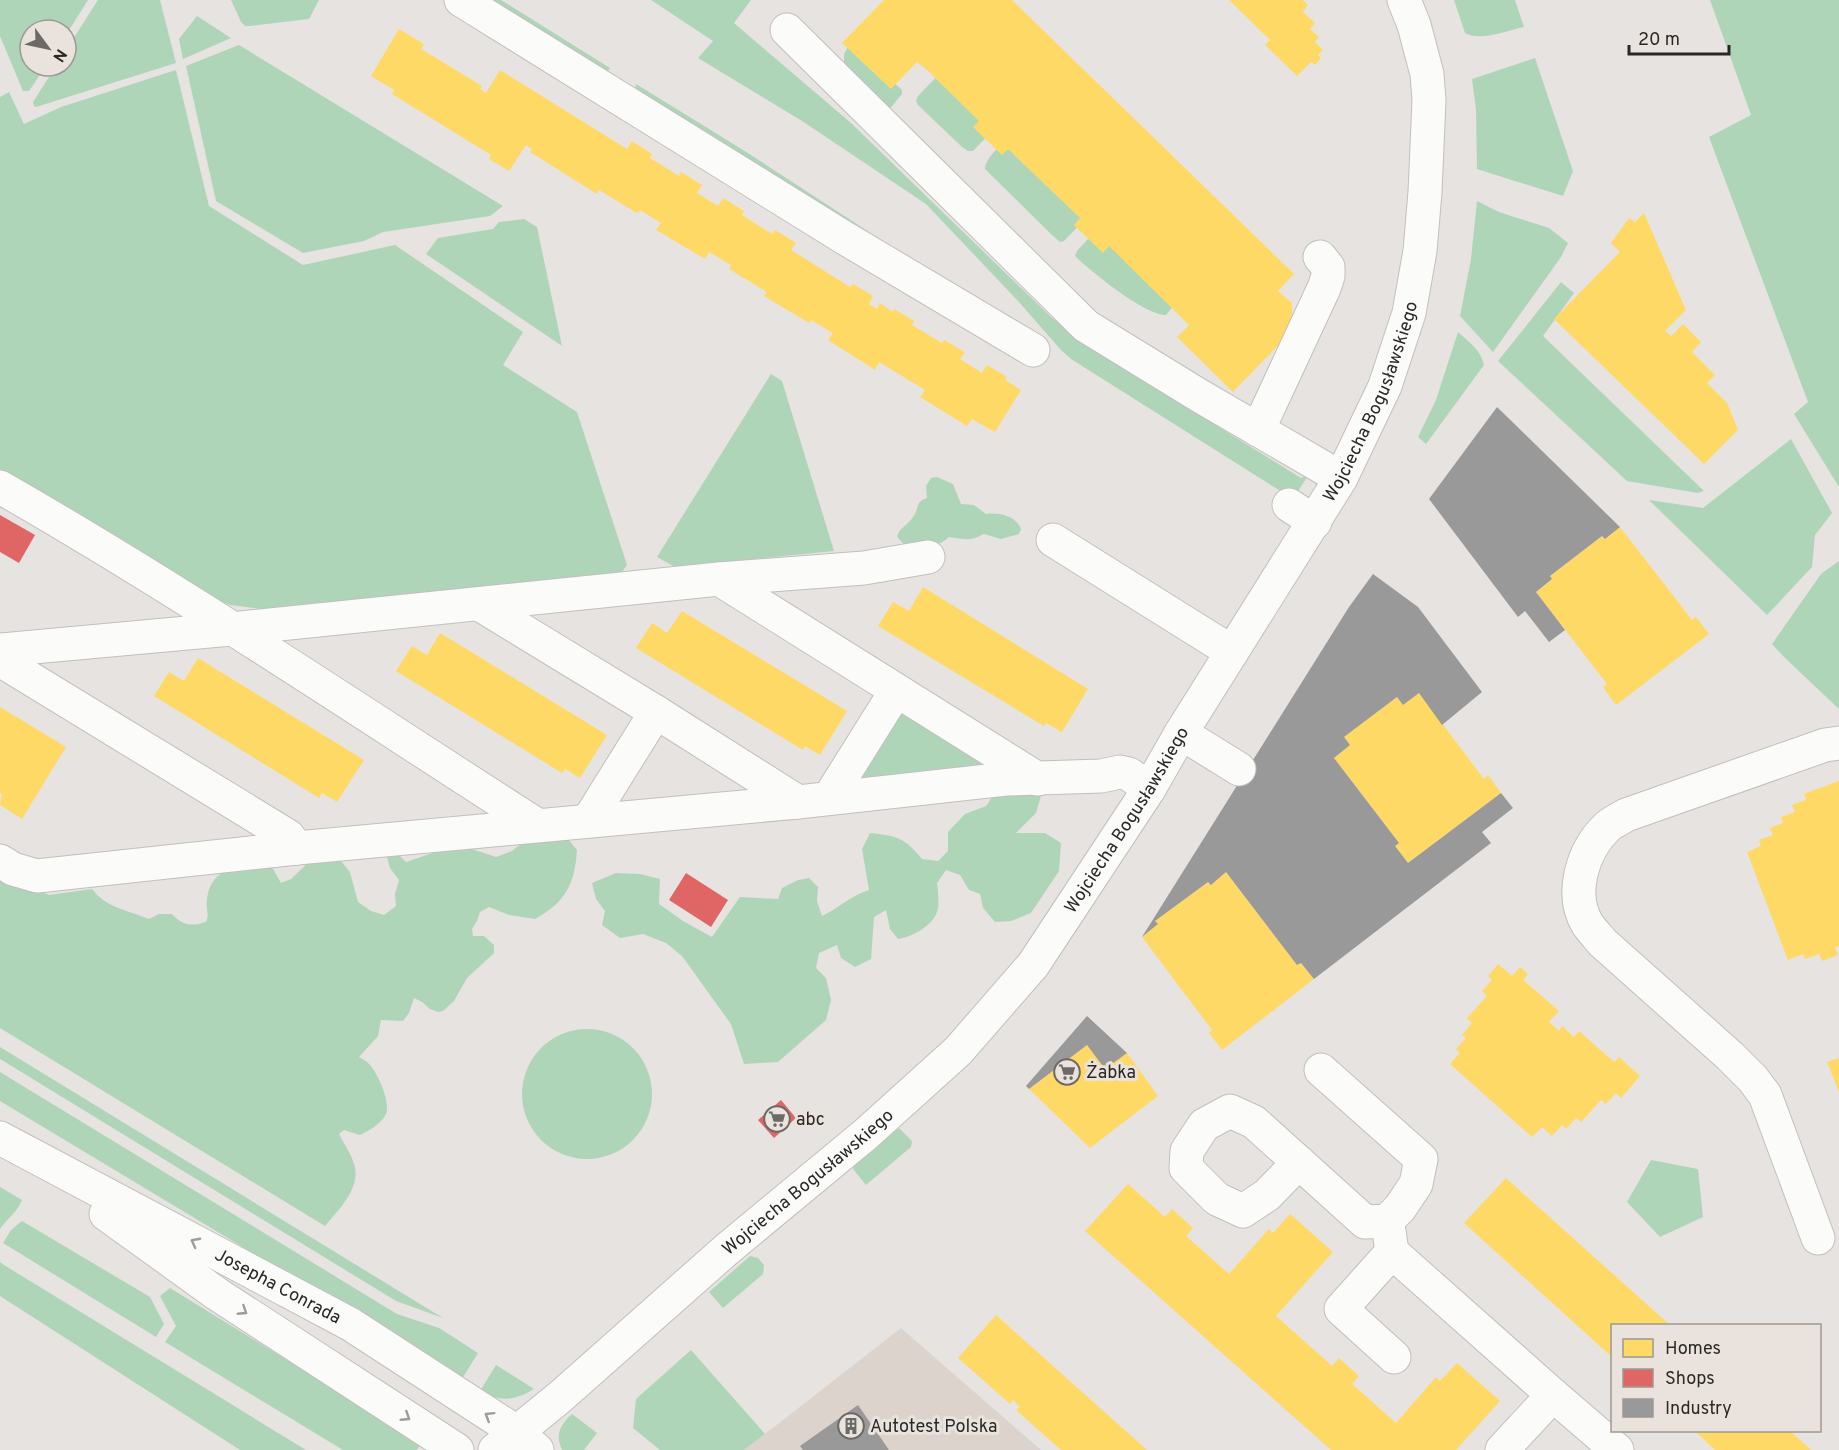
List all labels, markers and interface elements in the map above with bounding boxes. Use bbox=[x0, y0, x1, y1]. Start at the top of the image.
north arrow bbox=[18, 18, 78, 78]
scale bar bbox=[1629, 18, 1730, 56]
text: 20 m bbox=[1638, 29, 1680, 52]
text: N bbox=[47, 45, 70, 65]
street label: Wojciecha Bogusławskiego bbox=[1319, 300, 1424, 507]
street label: Wojciecha Bogusławskiego bbox=[1060, 723, 1195, 918]
supermarket icon: Żabka bbox=[1052, 1057, 1082, 1087]
place label: Żabka bbox=[1086, 1060, 1136, 1085]
supermarket icon: abc bbox=[762, 1104, 792, 1134]
street label: Wojciecha Bogusławskiego bbox=[718, 1105, 899, 1261]
place label: abc bbox=[796, 1109, 825, 1132]
one-way arrow bbox=[191, 1238, 202, 1249]
street label: Josepha Conrada bbox=[210, 1244, 345, 1330]
one-way arrow bbox=[236, 1304, 247, 1315]
legend bbox=[1611, 1324, 1821, 1432]
text: Homes bbox=[1665, 1338, 1721, 1361]
text: Shops bbox=[1665, 1368, 1715, 1391]
text: Industry bbox=[1665, 1398, 1732, 1421]
one-way arrow bbox=[400, 1410, 411, 1421]
building icon: Autotest Polska bbox=[836, 1411, 866, 1441]
one-way arrow bbox=[485, 1412, 496, 1423]
place label: Autotest Polska bbox=[870, 1416, 997, 1439]

